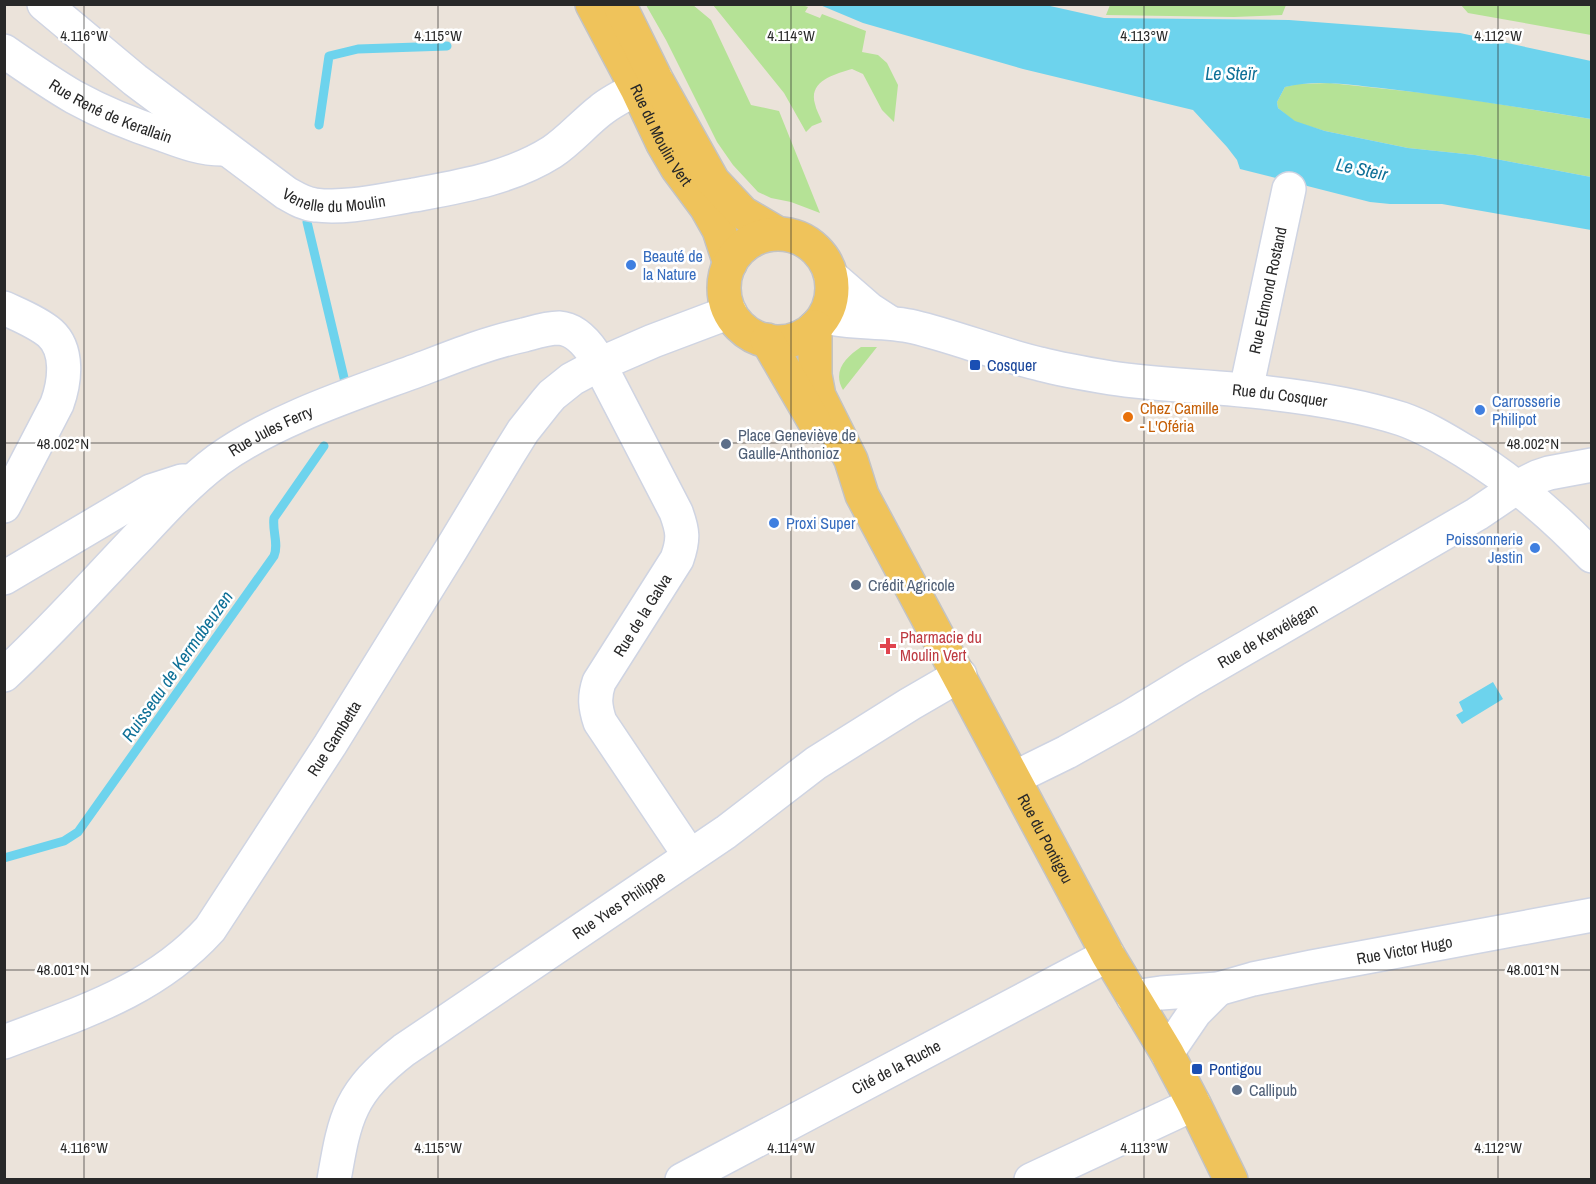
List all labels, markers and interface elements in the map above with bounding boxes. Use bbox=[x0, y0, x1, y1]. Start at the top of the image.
text: 4.116°W bbox=[60, 25, 108, 46]
text: 4.115°W bbox=[414, 25, 462, 46]
text: 4.114°W bbox=[767, 25, 815, 46]
text: 4.113°W bbox=[1120, 25, 1168, 46]
text: 4.112°W bbox=[1474, 25, 1522, 46]
water label: Le Steïr bbox=[1205, 61, 1258, 86]
street label: Rue René de Kerallain bbox=[45, 73, 175, 148]
street label: Rue du Moulin Vert bbox=[625, 80, 698, 190]
water label: Le Steir bbox=[1334, 151, 1391, 187]
street label: Venelle du Moulin bbox=[279, 182, 387, 217]
street label: Rue Edmond Rostand bbox=[1243, 225, 1292, 356]
place label: Beauté de la Nature bbox=[643, 245, 703, 285]
marker: Beauté de la Nature bbox=[624, 258, 638, 272]
place label: Cosquer bbox=[987, 354, 1037, 376]
marker: Cosquer bbox=[968, 358, 982, 372]
street label: Rue du Cosquer bbox=[1231, 378, 1330, 412]
place label: Carrosserie Philipot bbox=[1492, 390, 1561, 430]
place label: Chez Camille - L'Oféria bbox=[1140, 397, 1219, 437]
street label: Rue Jules Ferry bbox=[224, 400, 316, 461]
marker: Carrosserie Philipot bbox=[1473, 403, 1487, 417]
marker: Chez Camille - L'Oféria bbox=[1121, 410, 1135, 424]
place label: Place Geneviève de Gaulle-Anthonioz bbox=[738, 424, 856, 464]
text: 48.002°N bbox=[37, 433, 89, 454]
text: 48.002°N bbox=[1507, 433, 1559, 454]
marker: Place Geneviève de Gaulle-Anthonioz bbox=[719, 437, 733, 451]
place label: Proxi Super bbox=[786, 512, 856, 534]
marker: Proxi Super bbox=[767, 516, 781, 530]
place label: Poissonnerie Jestin bbox=[1446, 528, 1523, 568]
marker: Poissonnerie Jestin bbox=[1528, 541, 1542, 555]
street label: Rue de la Galva bbox=[608, 569, 677, 661]
place label: Crédit Agricole bbox=[868, 574, 955, 596]
marker: Crédit Agricole bbox=[849, 578, 863, 592]
water label: Ruisseau de Kermabeuzen bbox=[115, 586, 239, 746]
street label: Rue de Kervélégan bbox=[1213, 598, 1322, 673]
place label: Pharmacie du Moulin Vert bbox=[900, 626, 982, 666]
marker: Pharmacie du Moulin Vert bbox=[881, 639, 895, 653]
street label: Rue Gambetta bbox=[302, 696, 366, 780]
street label: Rue du Pontigou bbox=[1013, 790, 1079, 887]
street label: Rue Yves Philippe bbox=[568, 865, 669, 944]
street label: Rue Victor Hugo bbox=[1355, 930, 1454, 969]
text: 48.001°N bbox=[37, 959, 89, 980]
text: 48.001°N bbox=[1507, 959, 1559, 980]
street label: Cité de la Ruche bbox=[848, 1034, 944, 1100]
place label: Pontigou bbox=[1209, 1058, 1262, 1080]
marker: Pontigou bbox=[1190, 1062, 1204, 1076]
place label: Callipub bbox=[1249, 1079, 1297, 1101]
marker: Callipub bbox=[1230, 1083, 1244, 1097]
text: 4.116°W bbox=[60, 1137, 108, 1158]
text: 4.115°W bbox=[414, 1137, 462, 1158]
text: 4.114°W bbox=[767, 1137, 815, 1158]
text: 4.113°W bbox=[1120, 1137, 1168, 1158]
text: 4.112°W bbox=[1474, 1137, 1522, 1158]

